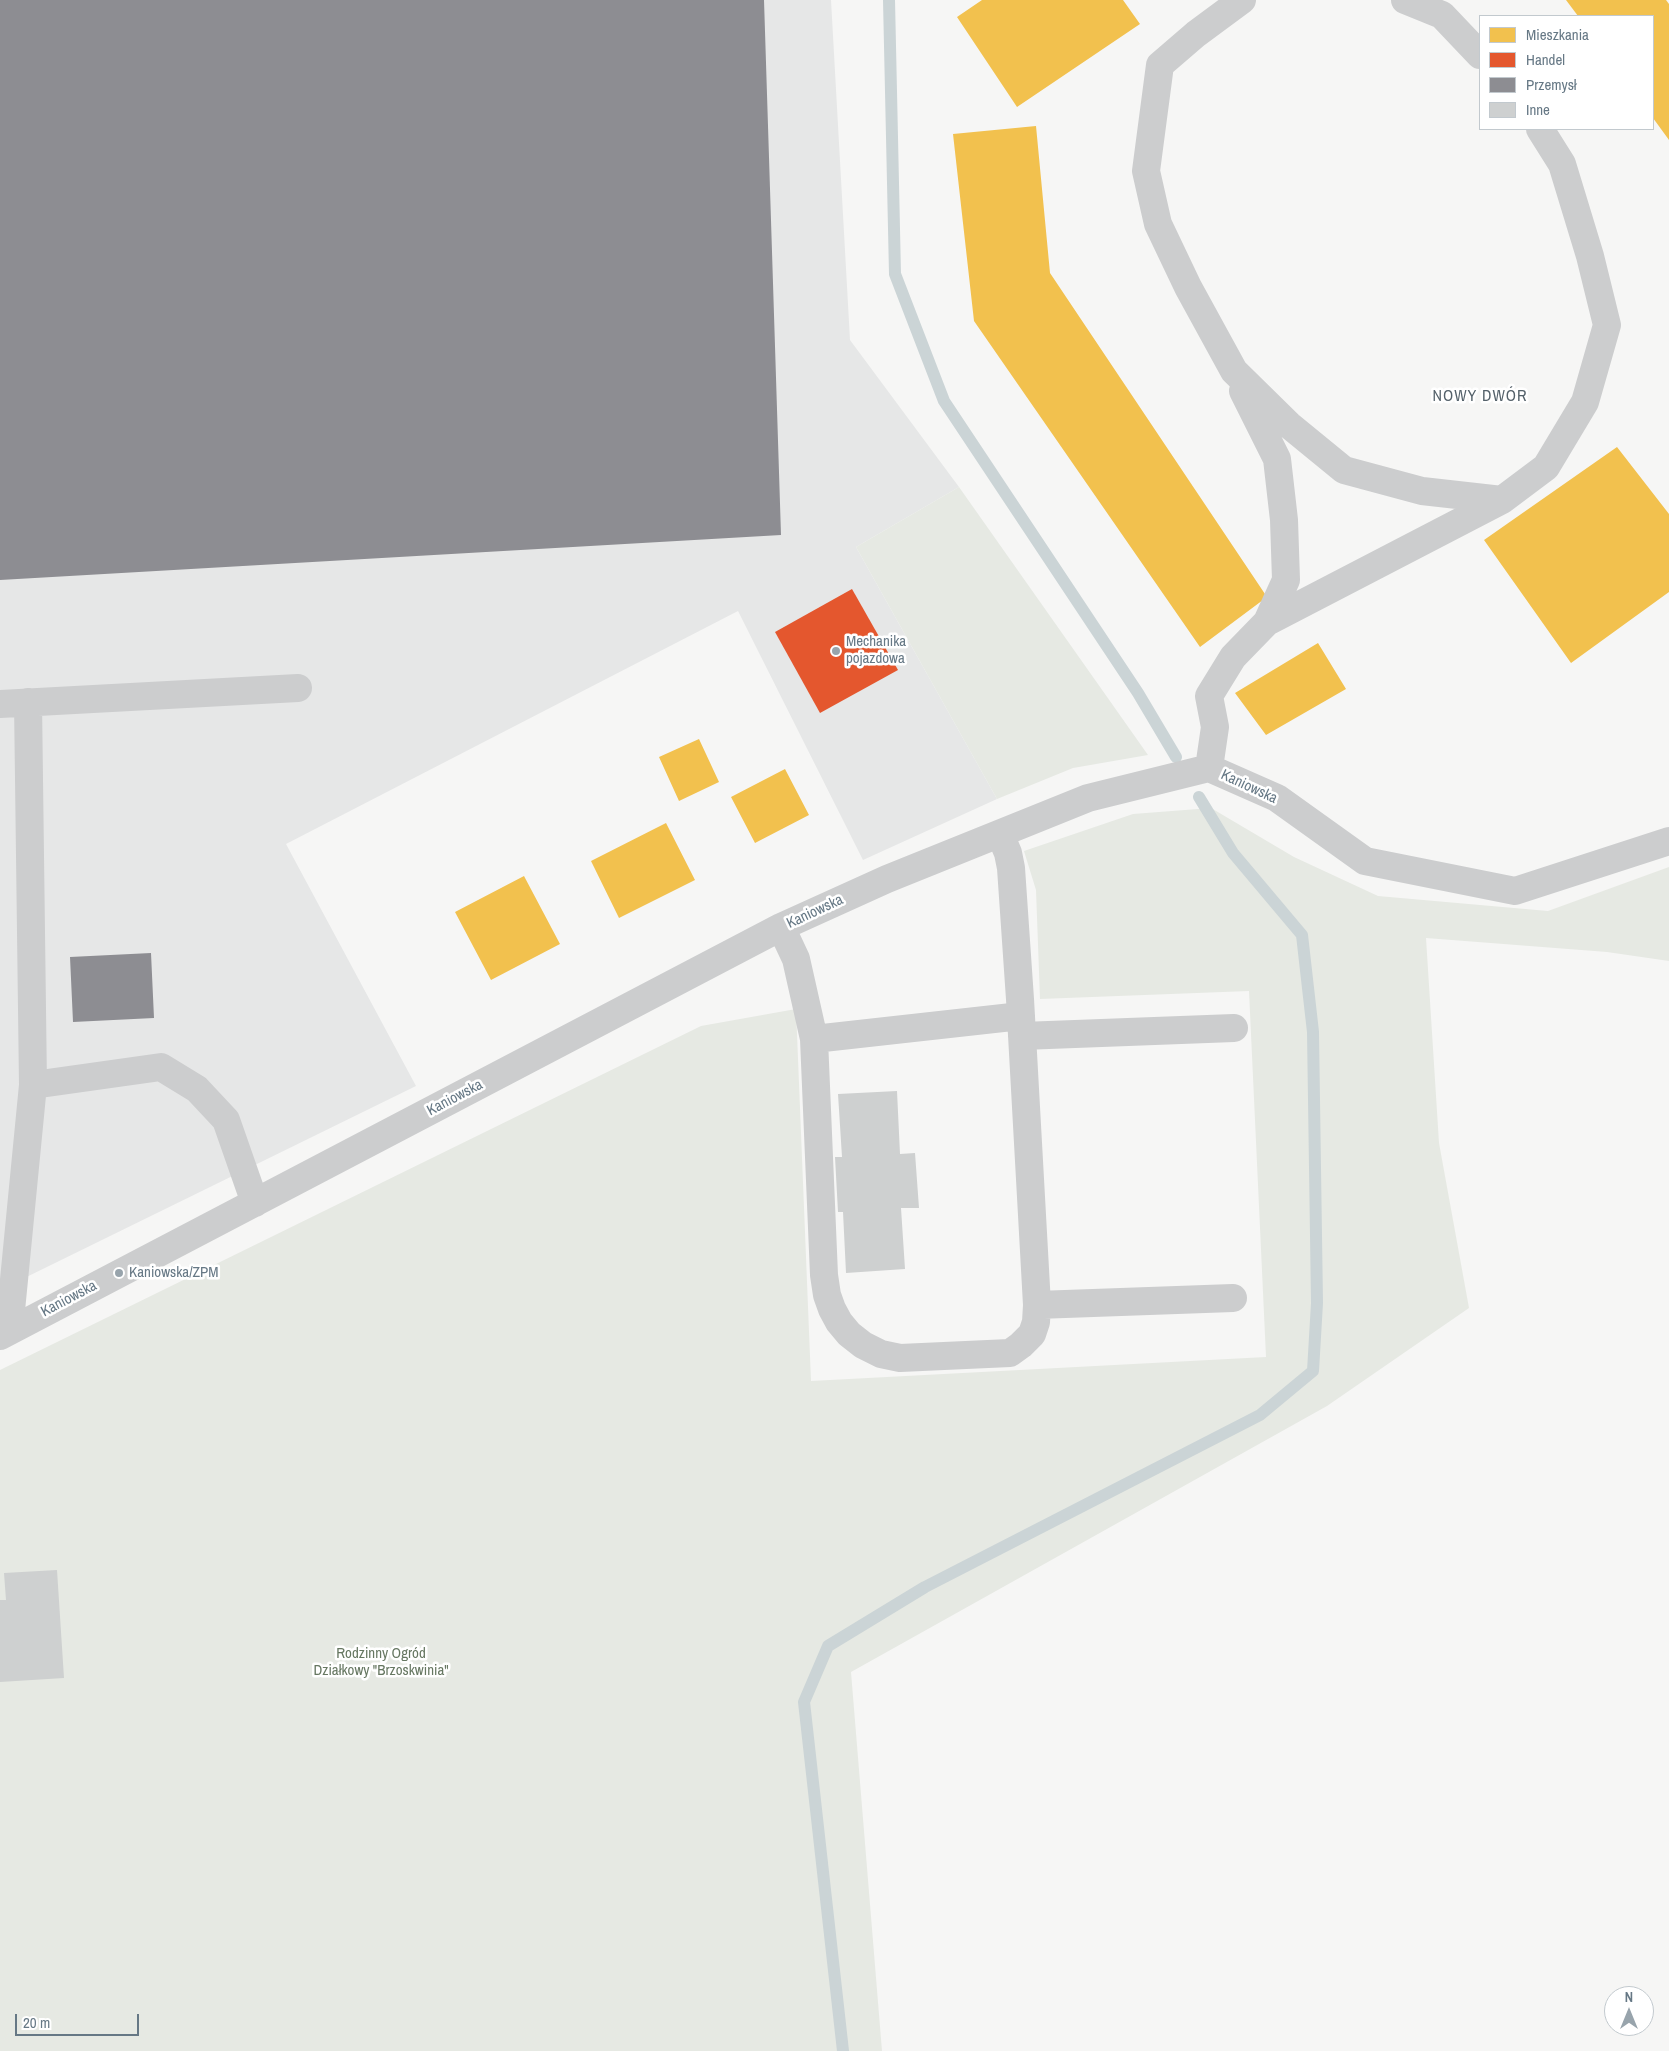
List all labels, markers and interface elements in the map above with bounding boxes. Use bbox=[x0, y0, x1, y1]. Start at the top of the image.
legend bbox=[1479, 15, 1654, 130]
text: Mieszkania bbox=[1526, 24, 1589, 45]
text: Handel bbox=[1526, 49, 1565, 70]
text: Przemysł bbox=[1526, 74, 1577, 95]
text: Inne bbox=[1526, 99, 1550, 120]
district label: NOWY DWÓR bbox=[1431, 387, 1529, 407]
place label: Mechanika pojazdowa bbox=[846, 633, 906, 668]
marker: Mechanika pojazdowa bbox=[830, 645, 842, 657]
street label: Kaniowska bbox=[1218, 766, 1280, 808]
street label: Kaniowska bbox=[784, 891, 846, 933]
street label: Kaniowska bbox=[424, 1076, 486, 1120]
place label: Kaniowska/ZPM bbox=[129, 1264, 219, 1282]
marker: Kaniowska/ZPM bbox=[113, 1267, 125, 1279]
street label: Kaniowska bbox=[38, 1277, 100, 1321]
park label: Rodzinny Ogród Działkowy "Brzoskwinia" bbox=[313, 1645, 449, 1680]
north arrow bbox=[1604, 1986, 1654, 2036]
text: N bbox=[1625, 1988, 1633, 2006]
scale bar bbox=[18, 2004, 141, 2036]
text: 20 m bbox=[23, 2012, 50, 2033]

